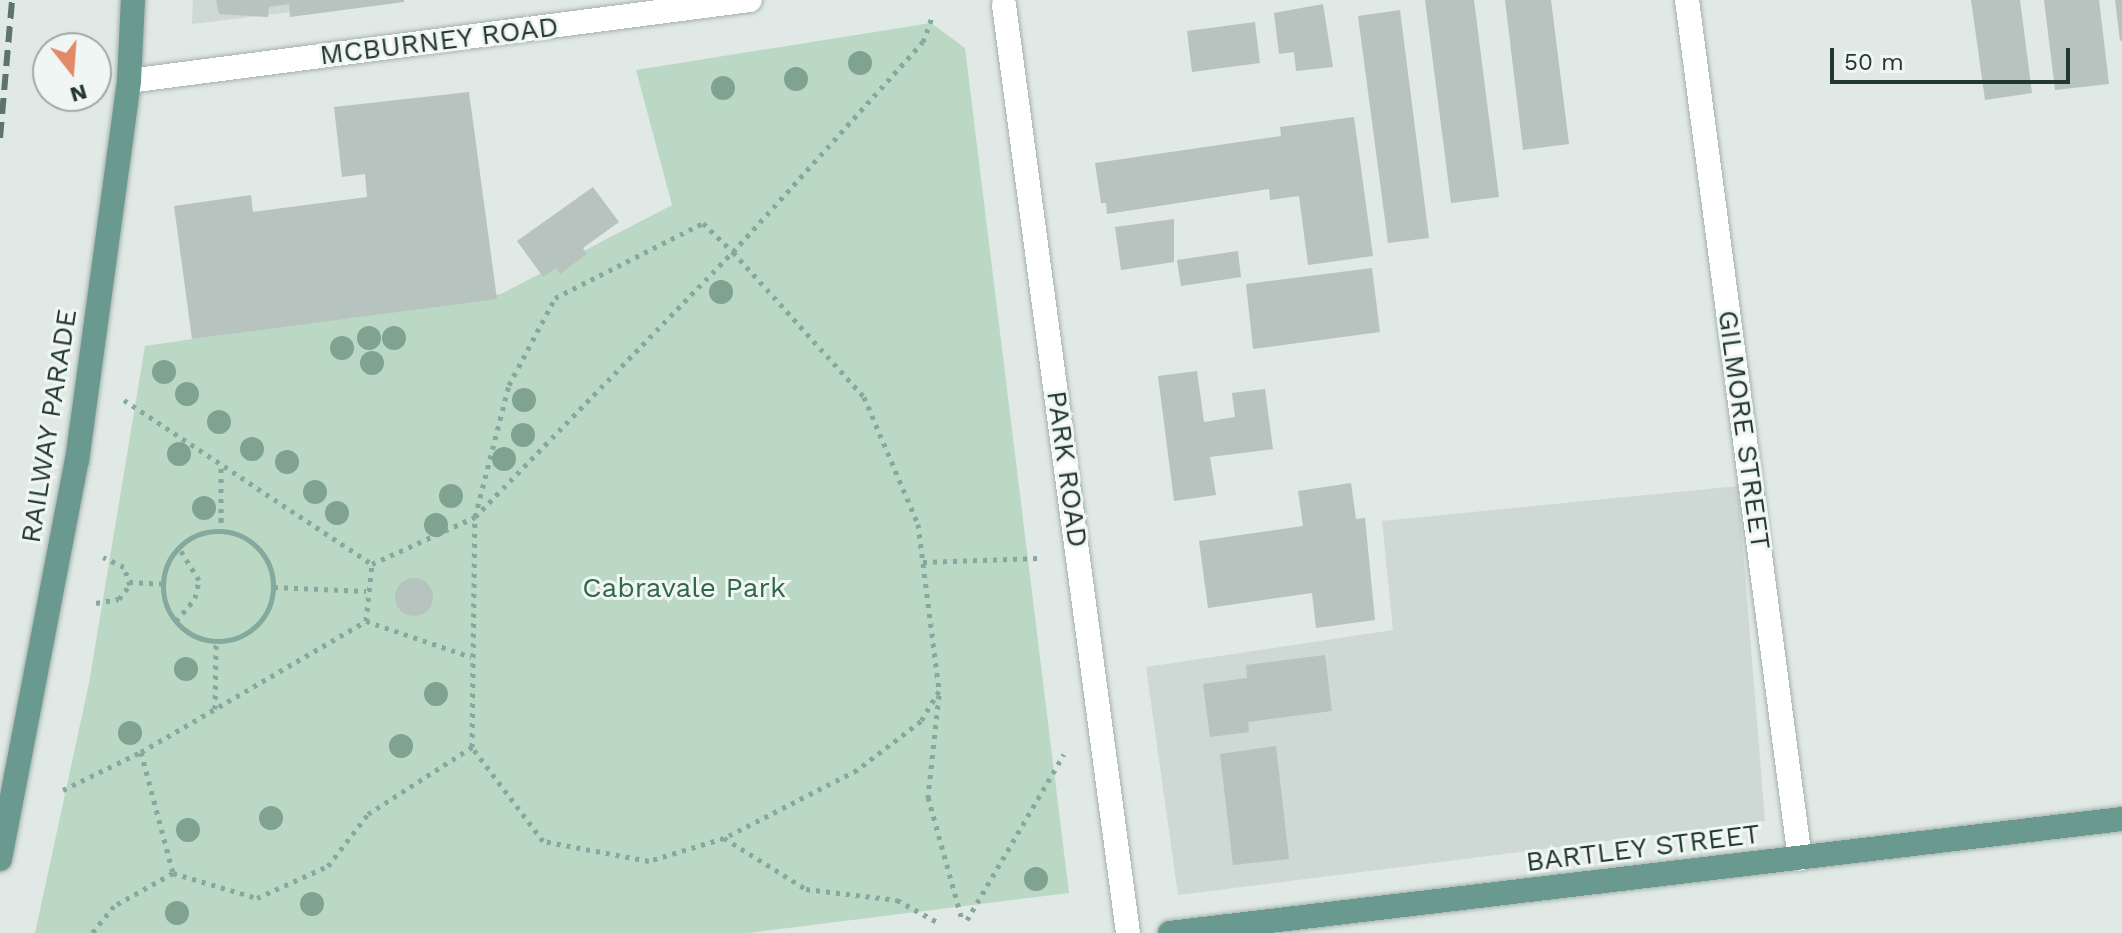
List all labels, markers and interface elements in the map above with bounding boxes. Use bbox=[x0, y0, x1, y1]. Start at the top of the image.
street label: MCBURNEY ROAD bbox=[317, 10, 561, 72]
north arrow bbox=[32, 32, 112, 112]
scale bar bbox=[1834, 32, 2074, 82]
text: 50 m bbox=[1844, 48, 1904, 76]
text: N bbox=[67, 79, 90, 108]
street label: RAILWAY PARADE bbox=[14, 306, 84, 546]
street label: GILMORE STREET bbox=[1711, 308, 1777, 552]
street label: PARK ROAD bbox=[1039, 388, 1095, 550]
park label: Cabravale Park bbox=[582, 571, 786, 605]
street label: BARTLEY STREET bbox=[1523, 817, 1763, 879]

